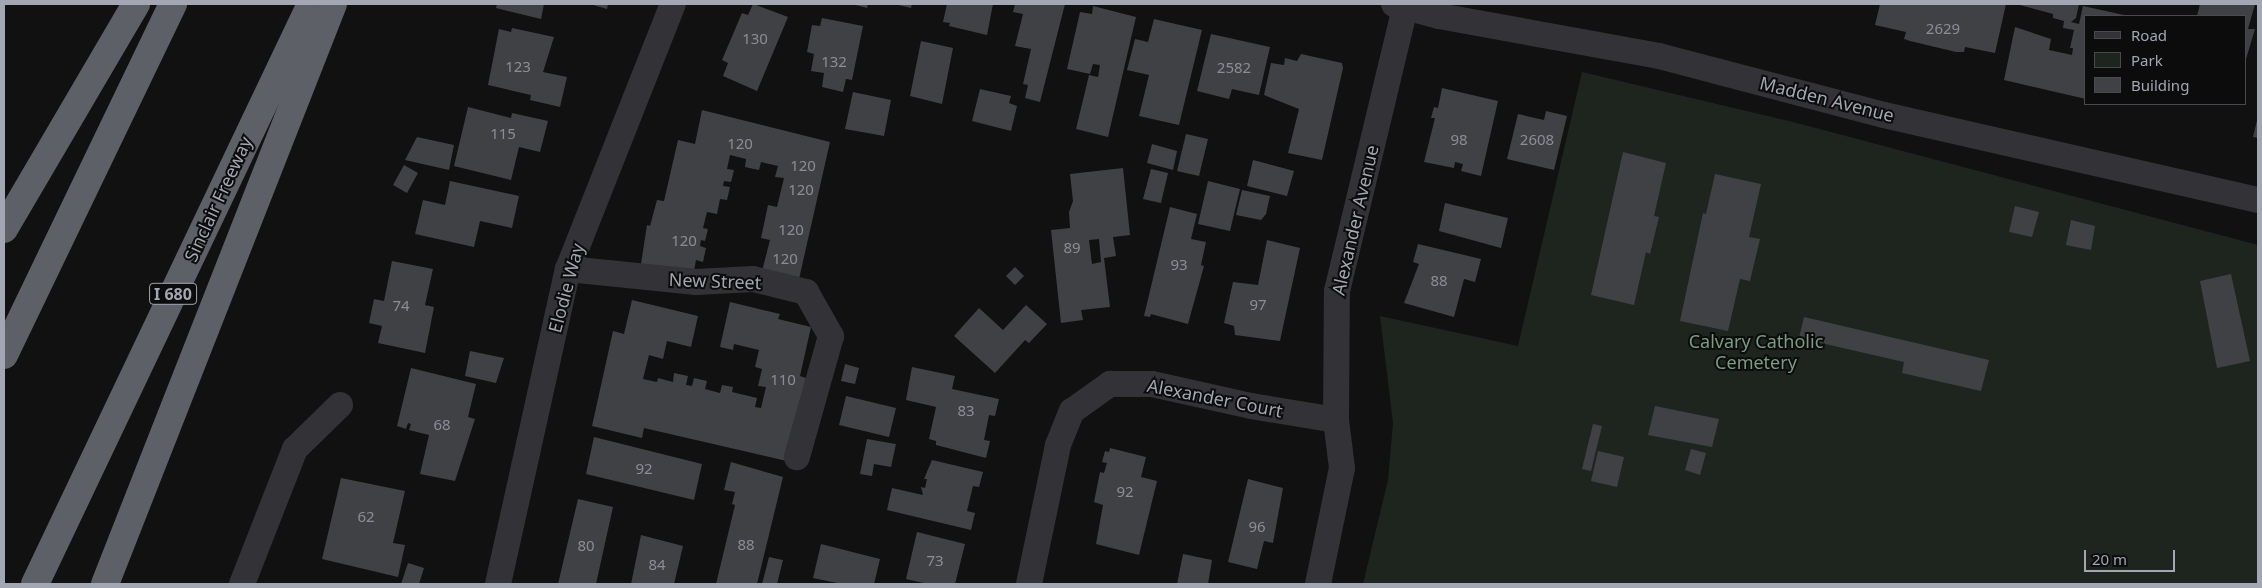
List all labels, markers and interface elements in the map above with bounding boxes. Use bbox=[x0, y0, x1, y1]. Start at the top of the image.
legend bbox=[2084, 15, 2247, 105]
house number: 2629 bbox=[1926, 20, 1960, 38]
text: Road bbox=[2131, 25, 2167, 45]
house number: 130 bbox=[742, 30, 768, 48]
text: Park bbox=[2131, 50, 2163, 70]
house number: 132 bbox=[821, 53, 847, 71]
house number: 123 bbox=[505, 58, 531, 76]
house number: 2582 bbox=[1217, 59, 1251, 77]
street label: Madden Avenue bbox=[1758, 72, 1896, 126]
text: Building bbox=[2131, 75, 2189, 95]
house number: 115 bbox=[490, 125, 516, 143]
house number: 98 bbox=[1450, 131, 1468, 149]
house number: 2608 bbox=[1520, 131, 1554, 149]
street label: Sinclair Freeway bbox=[180, 133, 256, 265]
house number: 120 bbox=[727, 135, 753, 153]
street label: Alexander Avenue bbox=[1327, 143, 1383, 297]
house number: 120 bbox=[790, 157, 816, 175]
house number: 120 bbox=[788, 181, 814, 199]
house number: 120 bbox=[778, 221, 804, 239]
house number: 120 bbox=[671, 232, 697, 250]
house number: 89 bbox=[1063, 239, 1081, 257]
street label: Elodie Way bbox=[544, 241, 588, 335]
house number: 120 bbox=[772, 250, 798, 268]
house number: 93 bbox=[1170, 256, 1188, 274]
street label: New Street bbox=[668, 269, 762, 293]
house number: 88 bbox=[1430, 272, 1448, 290]
road number: I 680 bbox=[148, 280, 198, 308]
house number: 97 bbox=[1249, 296, 1267, 314]
house number: 74 bbox=[392, 297, 410, 315]
park label: Calvary Catholic Cemetery bbox=[1689, 331, 1823, 374]
house number: 110 bbox=[770, 371, 796, 389]
street label: Alexander Court bbox=[1146, 374, 1284, 422]
house number: 83 bbox=[957, 402, 975, 420]
house number: 68 bbox=[433, 416, 451, 434]
house number: 92 bbox=[635, 460, 653, 478]
house number: 92 bbox=[1116, 483, 1134, 501]
house number: 62 bbox=[357, 508, 375, 526]
house number: 96 bbox=[1248, 518, 1266, 536]
house number: 88 bbox=[737, 536, 755, 554]
house number: 80 bbox=[577, 537, 595, 555]
scale bar bbox=[2087, 540, 2178, 572]
text: 20 m bbox=[2092, 549, 2127, 569]
house number: 73 bbox=[926, 552, 944, 570]
house number: 84 bbox=[648, 556, 666, 574]

